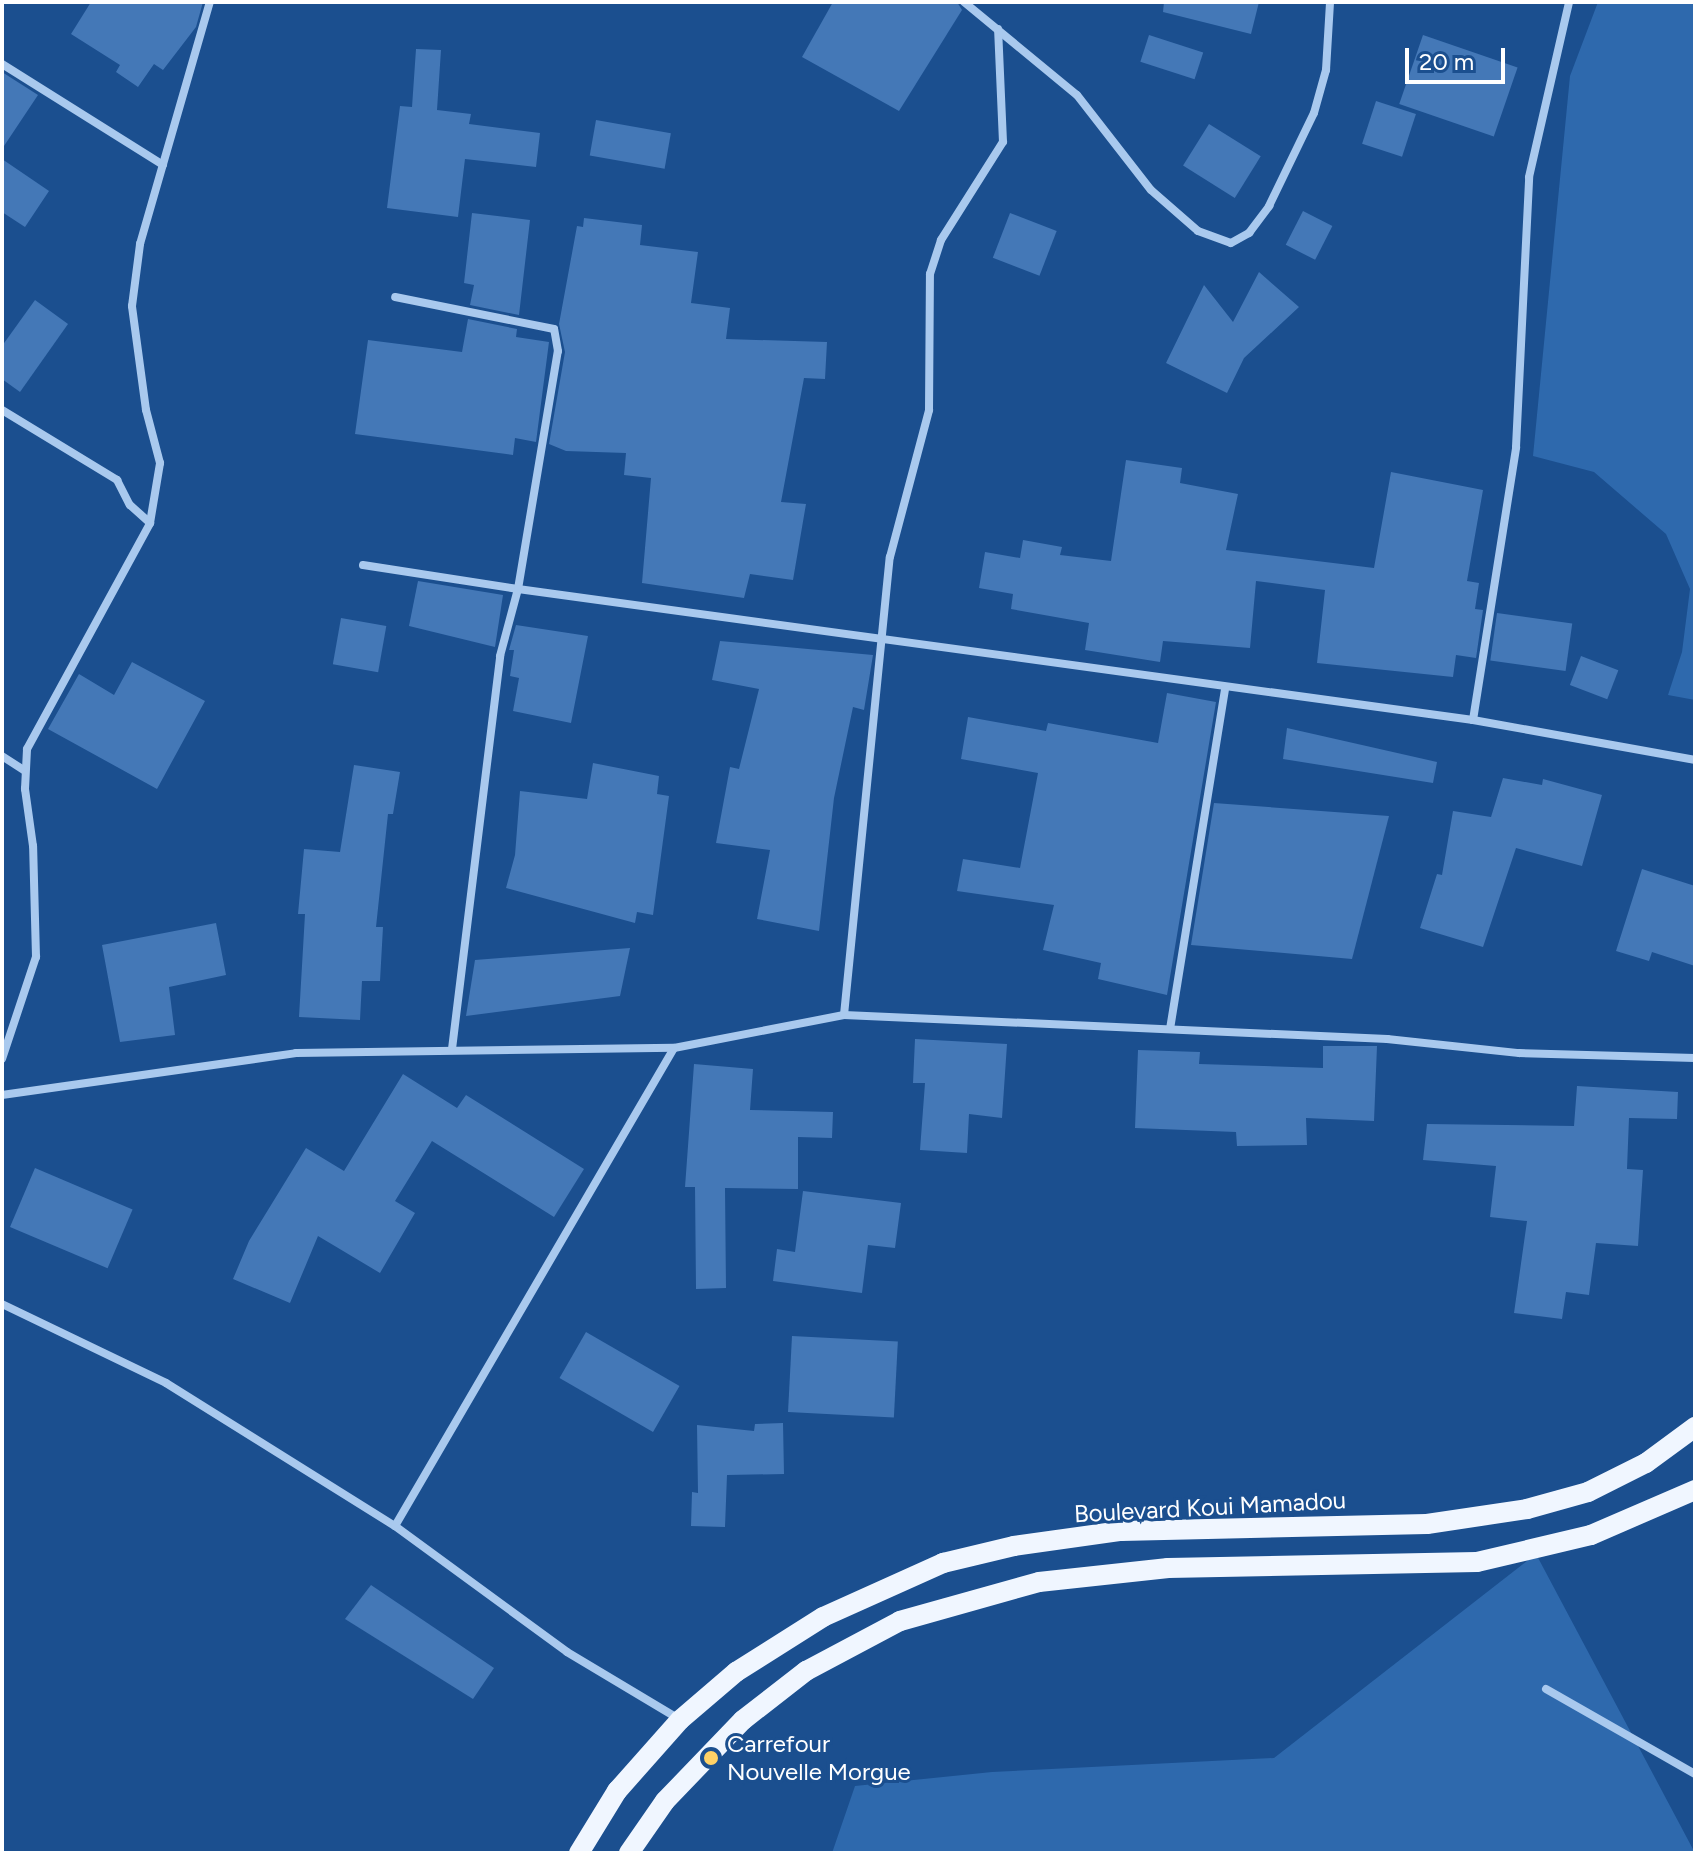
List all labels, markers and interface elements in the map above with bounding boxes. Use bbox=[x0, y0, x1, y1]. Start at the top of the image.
scale bar bbox=[1409, 32, 1509, 82]
text: 20 m bbox=[1419, 47, 1474, 76]
street label: Boulevard Koui Mamadou bbox=[1073, 1485, 1347, 1529]
place label: Carrefour Nouvelle Morgue bbox=[727, 1730, 911, 1786]
marker: Carrefour Nouvelle Morgue bbox=[702, 1749, 720, 1767]

